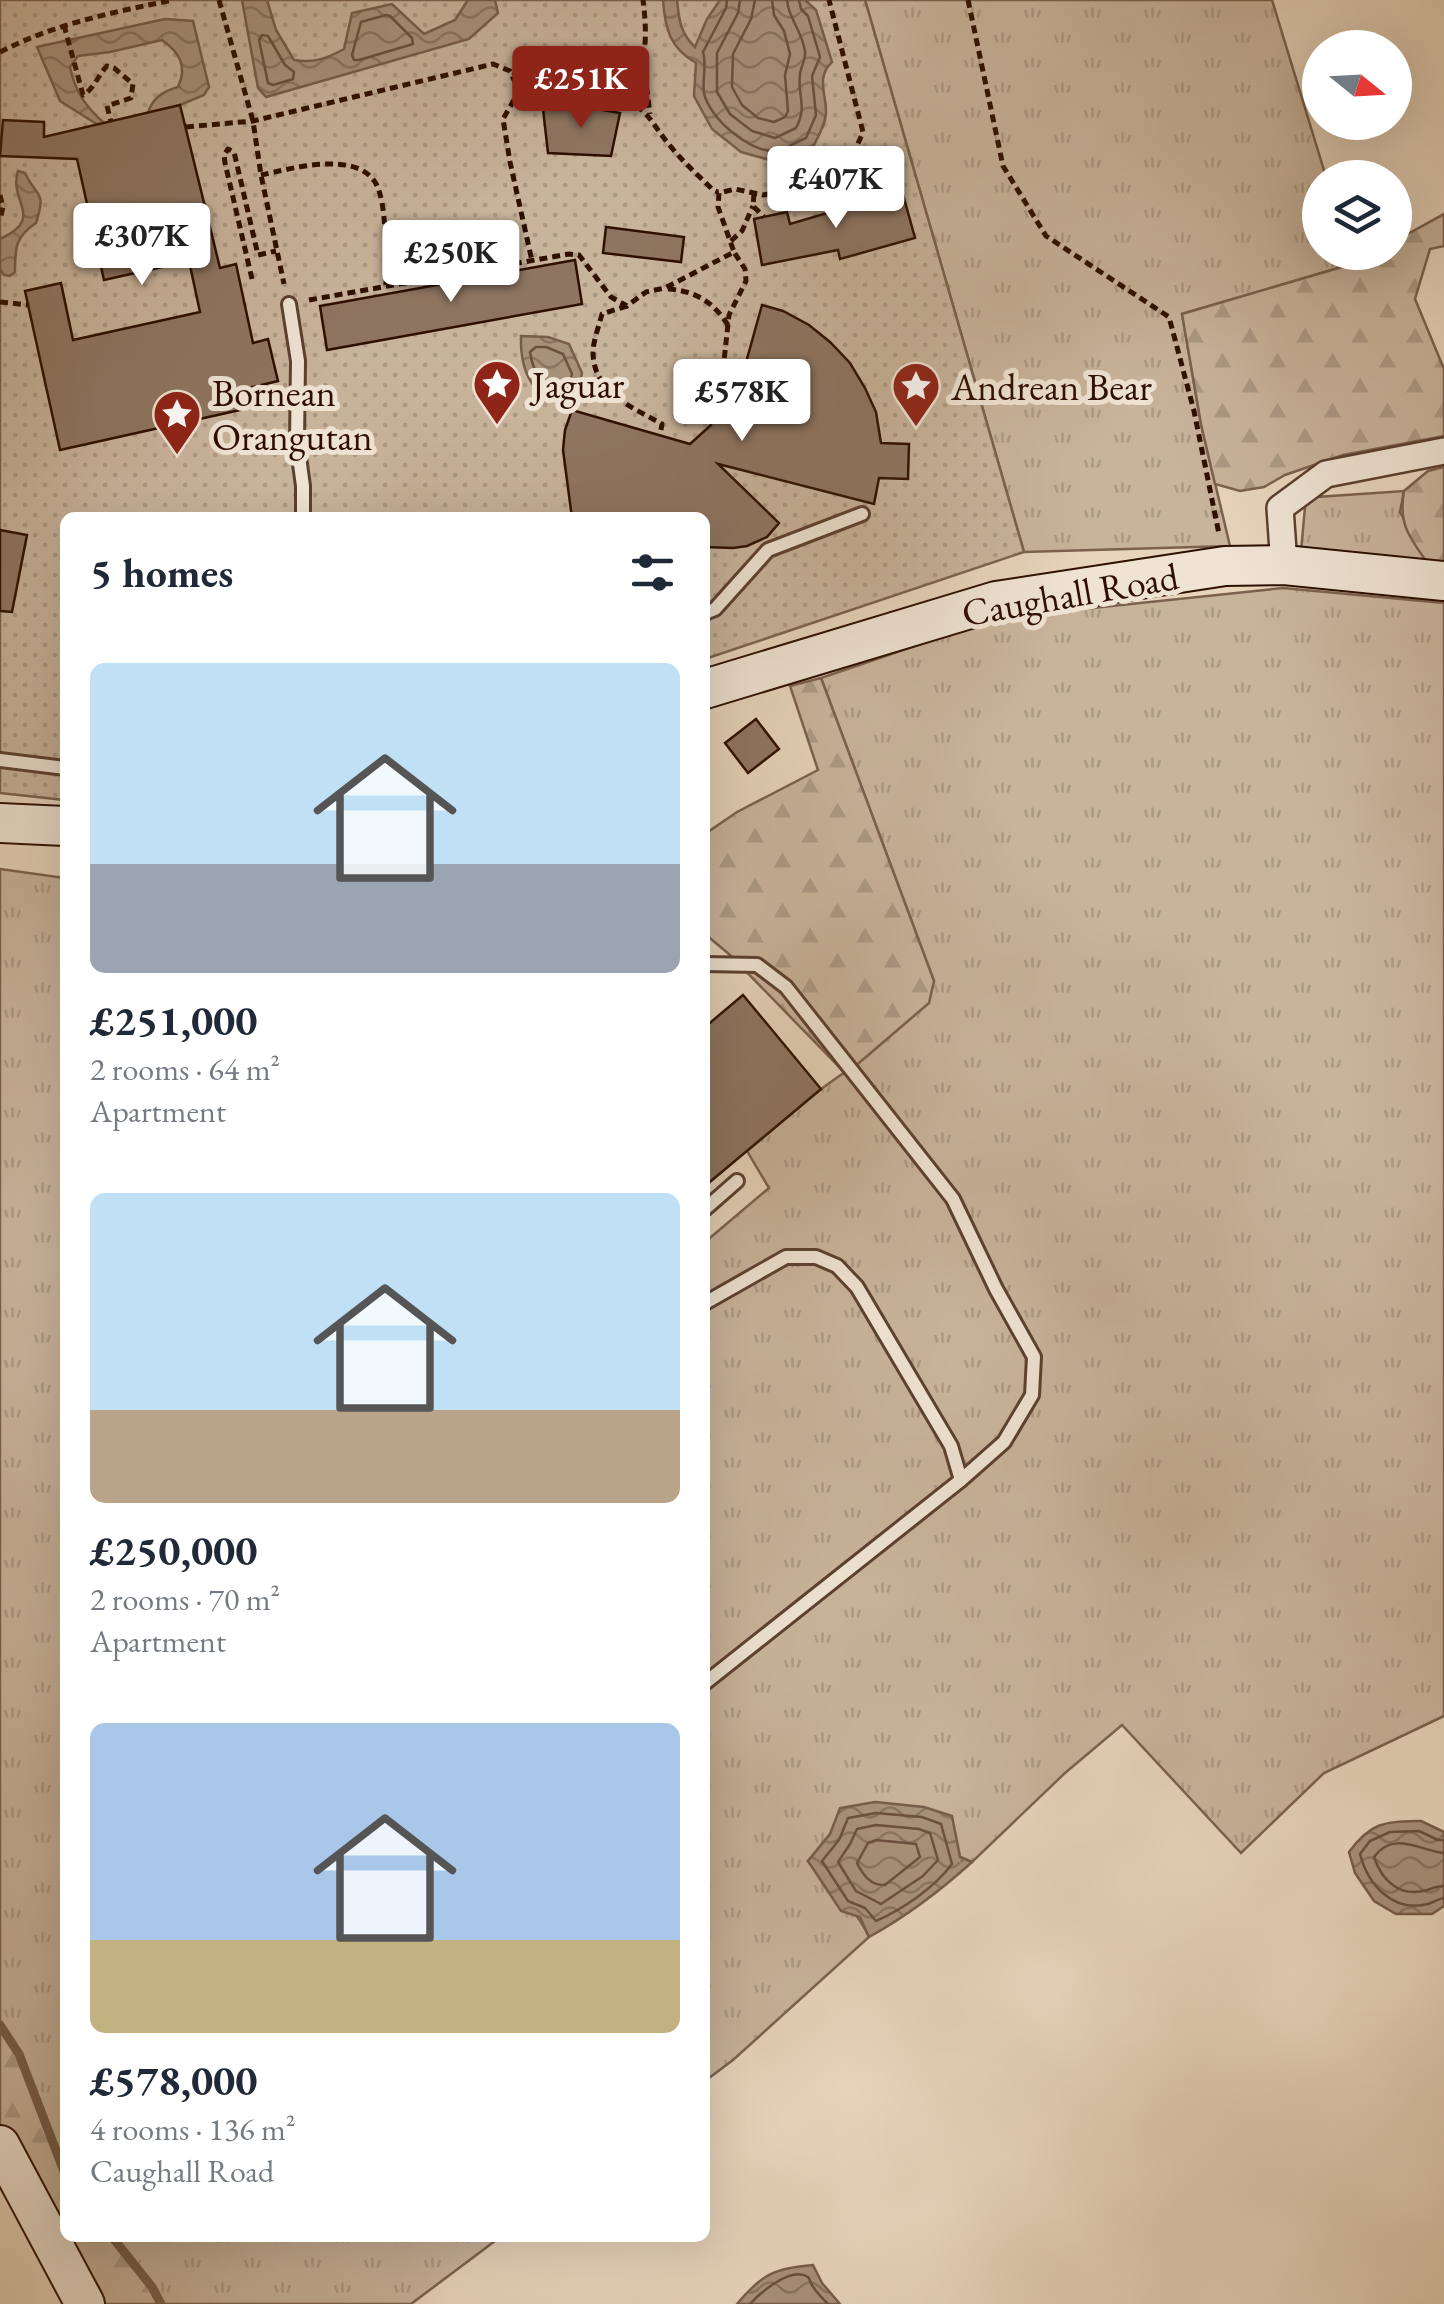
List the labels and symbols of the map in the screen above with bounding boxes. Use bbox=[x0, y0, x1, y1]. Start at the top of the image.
north arrow bbox=[1302, 30, 1412, 140]
pin: £251K bbox=[511, 46, 651, 131]
pin: £407K bbox=[766, 146, 906, 231]
pin: £307K bbox=[72, 203, 212, 288]
pin: £250K bbox=[381, 220, 521, 305]
place icon: Jaguar bbox=[471, 358, 523, 426]
pin: £578K bbox=[672, 359, 812, 444]
place label: Jaguar bbox=[529, 360, 625, 409]
place icon: Andrean Bear bbox=[890, 360, 942, 428]
place label: Andrean Bear bbox=[950, 362, 1152, 411]
place label: Bornean Orangutan bbox=[212, 368, 373, 461]
place icon: Bornean Orangutan bbox=[151, 388, 203, 456]
street label: Caughall Road bbox=[958, 551, 1183, 637]

